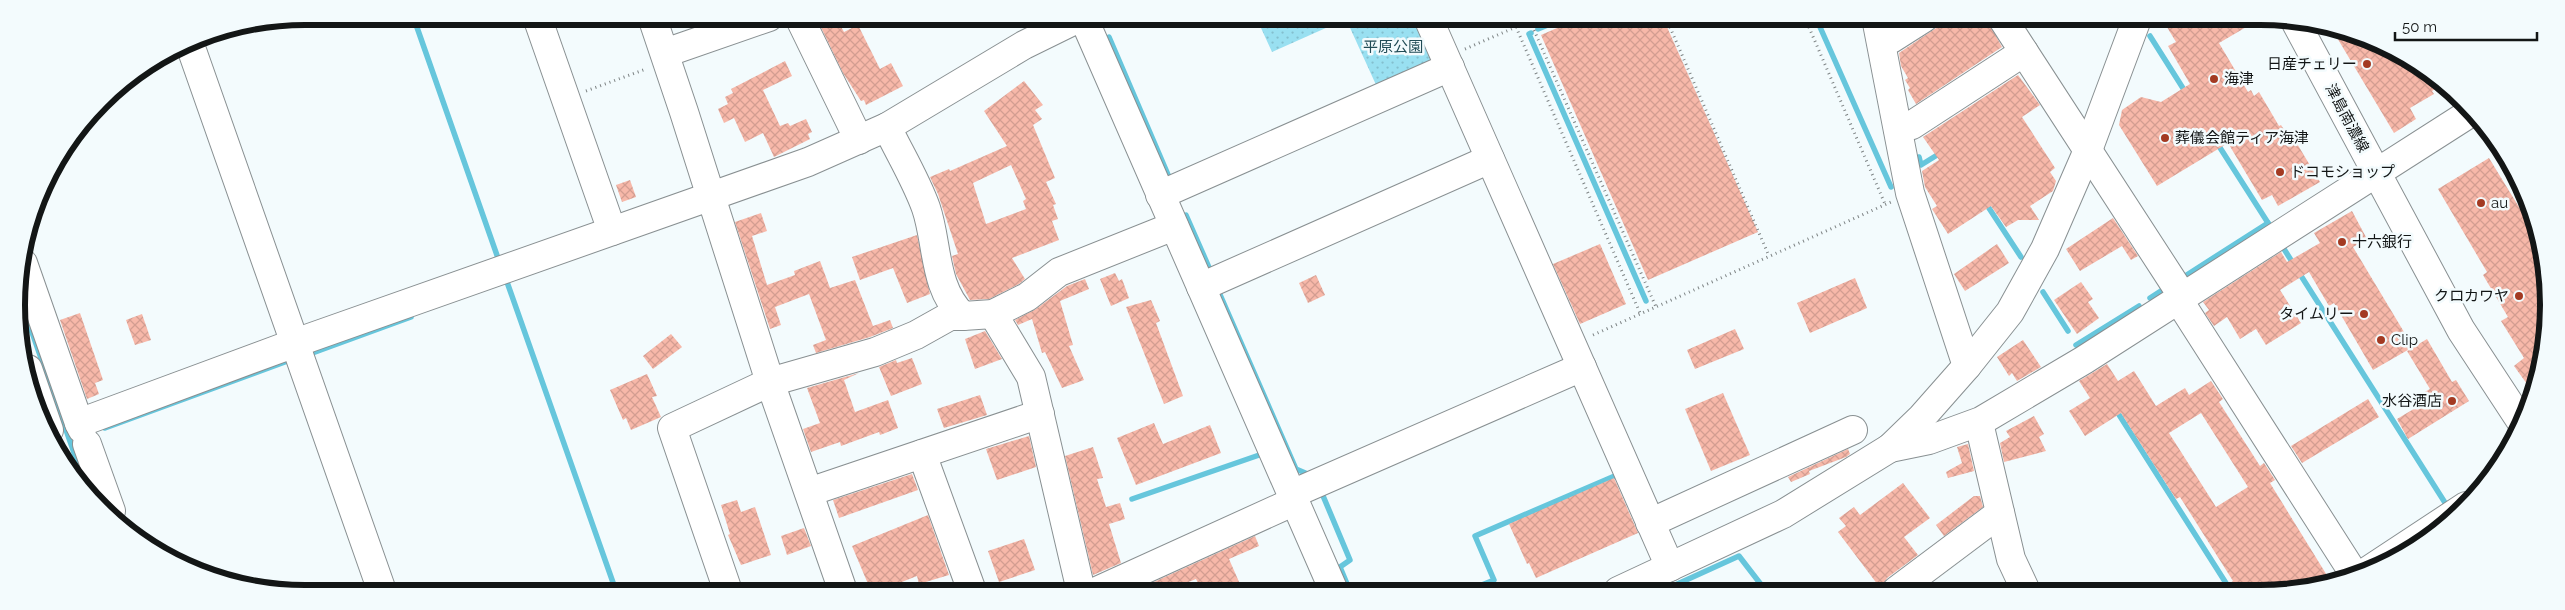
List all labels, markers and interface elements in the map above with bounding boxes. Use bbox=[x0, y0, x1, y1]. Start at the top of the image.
scale bar bbox=[2395, 10, 2538, 42]
text: 50 m bbox=[2402, 18, 2437, 36]
park label: 平原公園 bbox=[1363, 38, 1423, 56]
place label: 日産チェリー bbox=[2267, 55, 2357, 73]
marker: 日産チェリー bbox=[2361, 58, 2373, 70]
place label: 海津 bbox=[2224, 70, 2254, 88]
marker: 海津 bbox=[2208, 73, 2220, 85]
street label: 津島南濃線 bbox=[2321, 81, 2373, 155]
place label: 葬儀会館ティア海津 bbox=[2175, 129, 2309, 147]
marker: 葬儀会館ティア海津 bbox=[2159, 132, 2171, 144]
place label: ドコモショップ bbox=[2290, 163, 2395, 181]
marker: ドコモショップ bbox=[2274, 166, 2286, 178]
place label: au bbox=[2491, 194, 2508, 212]
marker: au bbox=[2475, 197, 2487, 209]
place label: 十六銀行 bbox=[2352, 233, 2412, 251]
marker: 十六銀行 bbox=[2336, 236, 2348, 248]
place label: クロカワヤ bbox=[2434, 287, 2509, 305]
marker: クロカワヤ bbox=[2513, 290, 2525, 302]
place label: タイムリー bbox=[2279, 305, 2354, 323]
marker: タイムリー bbox=[2358, 308, 2370, 320]
place label: Clip bbox=[2391, 331, 2418, 349]
marker: Clip bbox=[2375, 334, 2387, 346]
place label: 水谷酒店 bbox=[2382, 392, 2442, 410]
marker: 水谷酒店 bbox=[2446, 395, 2458, 407]

